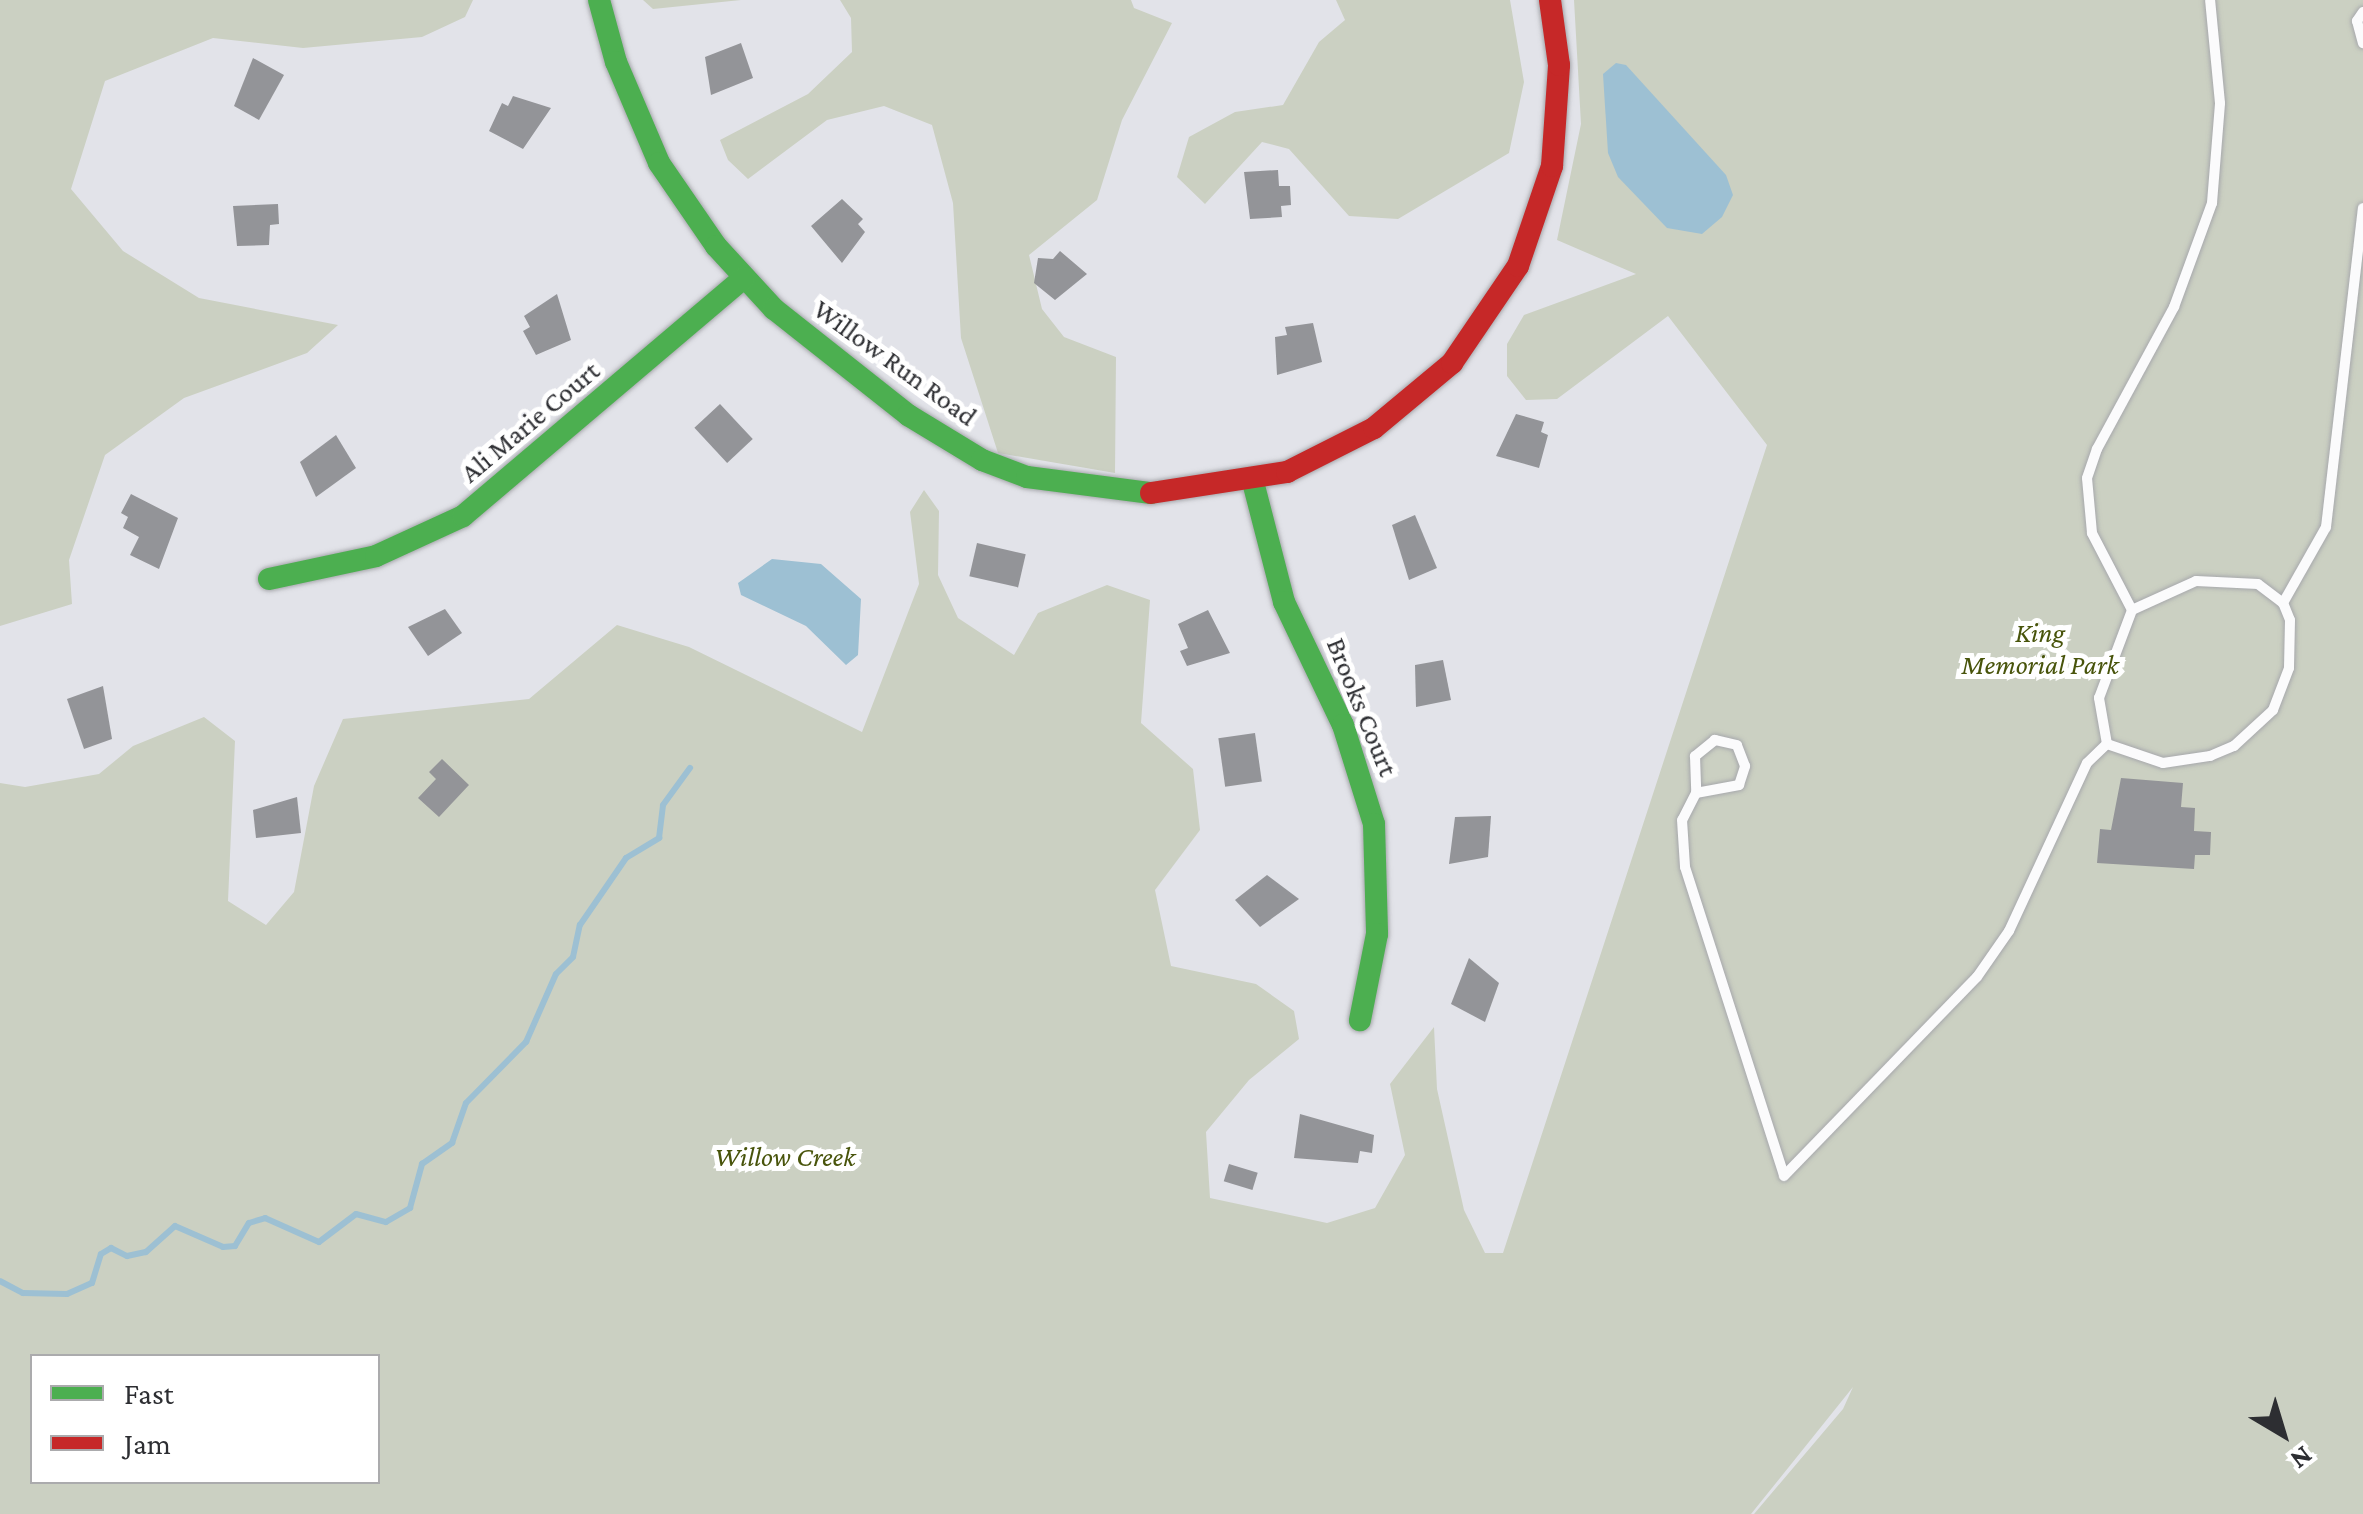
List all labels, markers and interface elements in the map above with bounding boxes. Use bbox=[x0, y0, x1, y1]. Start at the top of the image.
street label: Willow Run Road bbox=[807, 292, 983, 434]
street label: Ali Marie Court bbox=[454, 354, 606, 490]
park label: King Memorial Park bbox=[1961, 616, 2119, 682]
street label: Brooks Court bbox=[1319, 633, 1405, 781]
park label: Willow Creek bbox=[715, 1140, 855, 1174]
legend bbox=[30, 1354, 380, 1484]
text: Fast bbox=[124, 1377, 174, 1410]
north arrow bbox=[2233, 1384, 2333, 1484]
text: Jam bbox=[124, 1427, 171, 1460]
text: N bbox=[2285, 1440, 2319, 1476]

